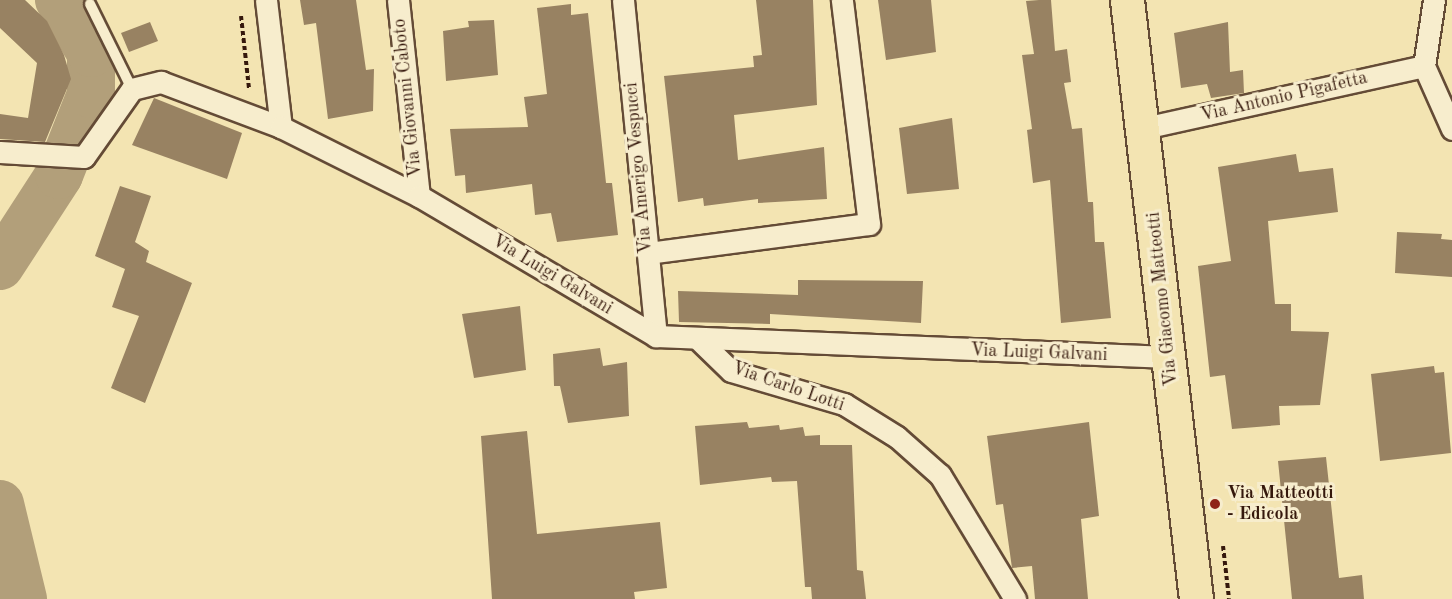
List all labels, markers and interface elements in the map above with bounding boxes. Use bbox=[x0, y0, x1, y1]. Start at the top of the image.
street label: Via Giovanni Caboto bbox=[389, 18, 427, 178]
street label: Via Antonio Pigafetta bbox=[1198, 67, 1370, 127]
street label: Via Amerigo Vespucci bbox=[621, 81, 657, 255]
street label: Via Giacomo Matteotti bbox=[1143, 211, 1183, 387]
street label: Via Luigi Galvani bbox=[488, 230, 616, 320]
street label: Via Luigi Galvani bbox=[970, 340, 1108, 366]
street label: Via Carlo Lotti bbox=[729, 358, 847, 416]
place label: Via Matteotti - Edicola bbox=[1227, 483, 1334, 526]
marker: Via Matteotti - Edicola bbox=[1208, 497, 1222, 511]

